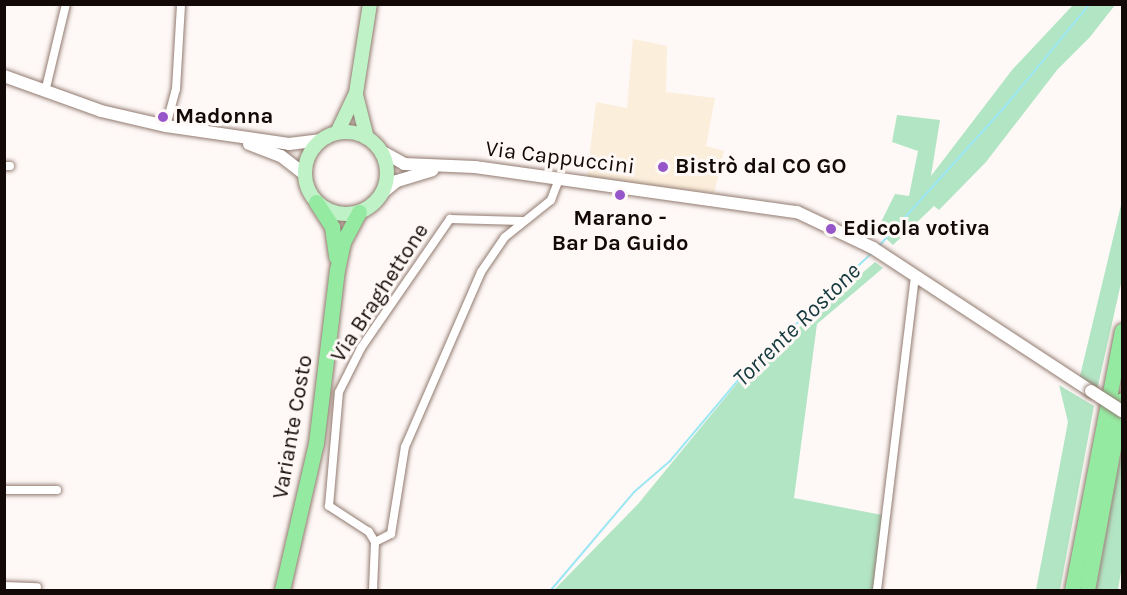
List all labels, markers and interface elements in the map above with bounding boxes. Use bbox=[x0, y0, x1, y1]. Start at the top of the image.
place label: Madonna bbox=[175, 104, 273, 130]
marker: Madonna bbox=[156, 110, 170, 124]
street label: Via Cappuccini bbox=[484, 136, 636, 180]
place label: Bistrò dal CO GO bbox=[675, 154, 846, 180]
marker: Bistrò dal CO GO bbox=[656, 160, 670, 174]
marker: Marano - Bar Da Guido bbox=[613, 188, 627, 202]
place label: Marano - Bar Da Guido bbox=[552, 205, 688, 256]
place label: Edicola votiva bbox=[843, 216, 990, 242]
street label: Via Braghettone bbox=[325, 219, 435, 367]
marker: Edicola votiva bbox=[824, 222, 838, 236]
water label: Torrente Rostone bbox=[727, 257, 867, 393]
street label: Variante Costo bbox=[267, 353, 319, 501]

